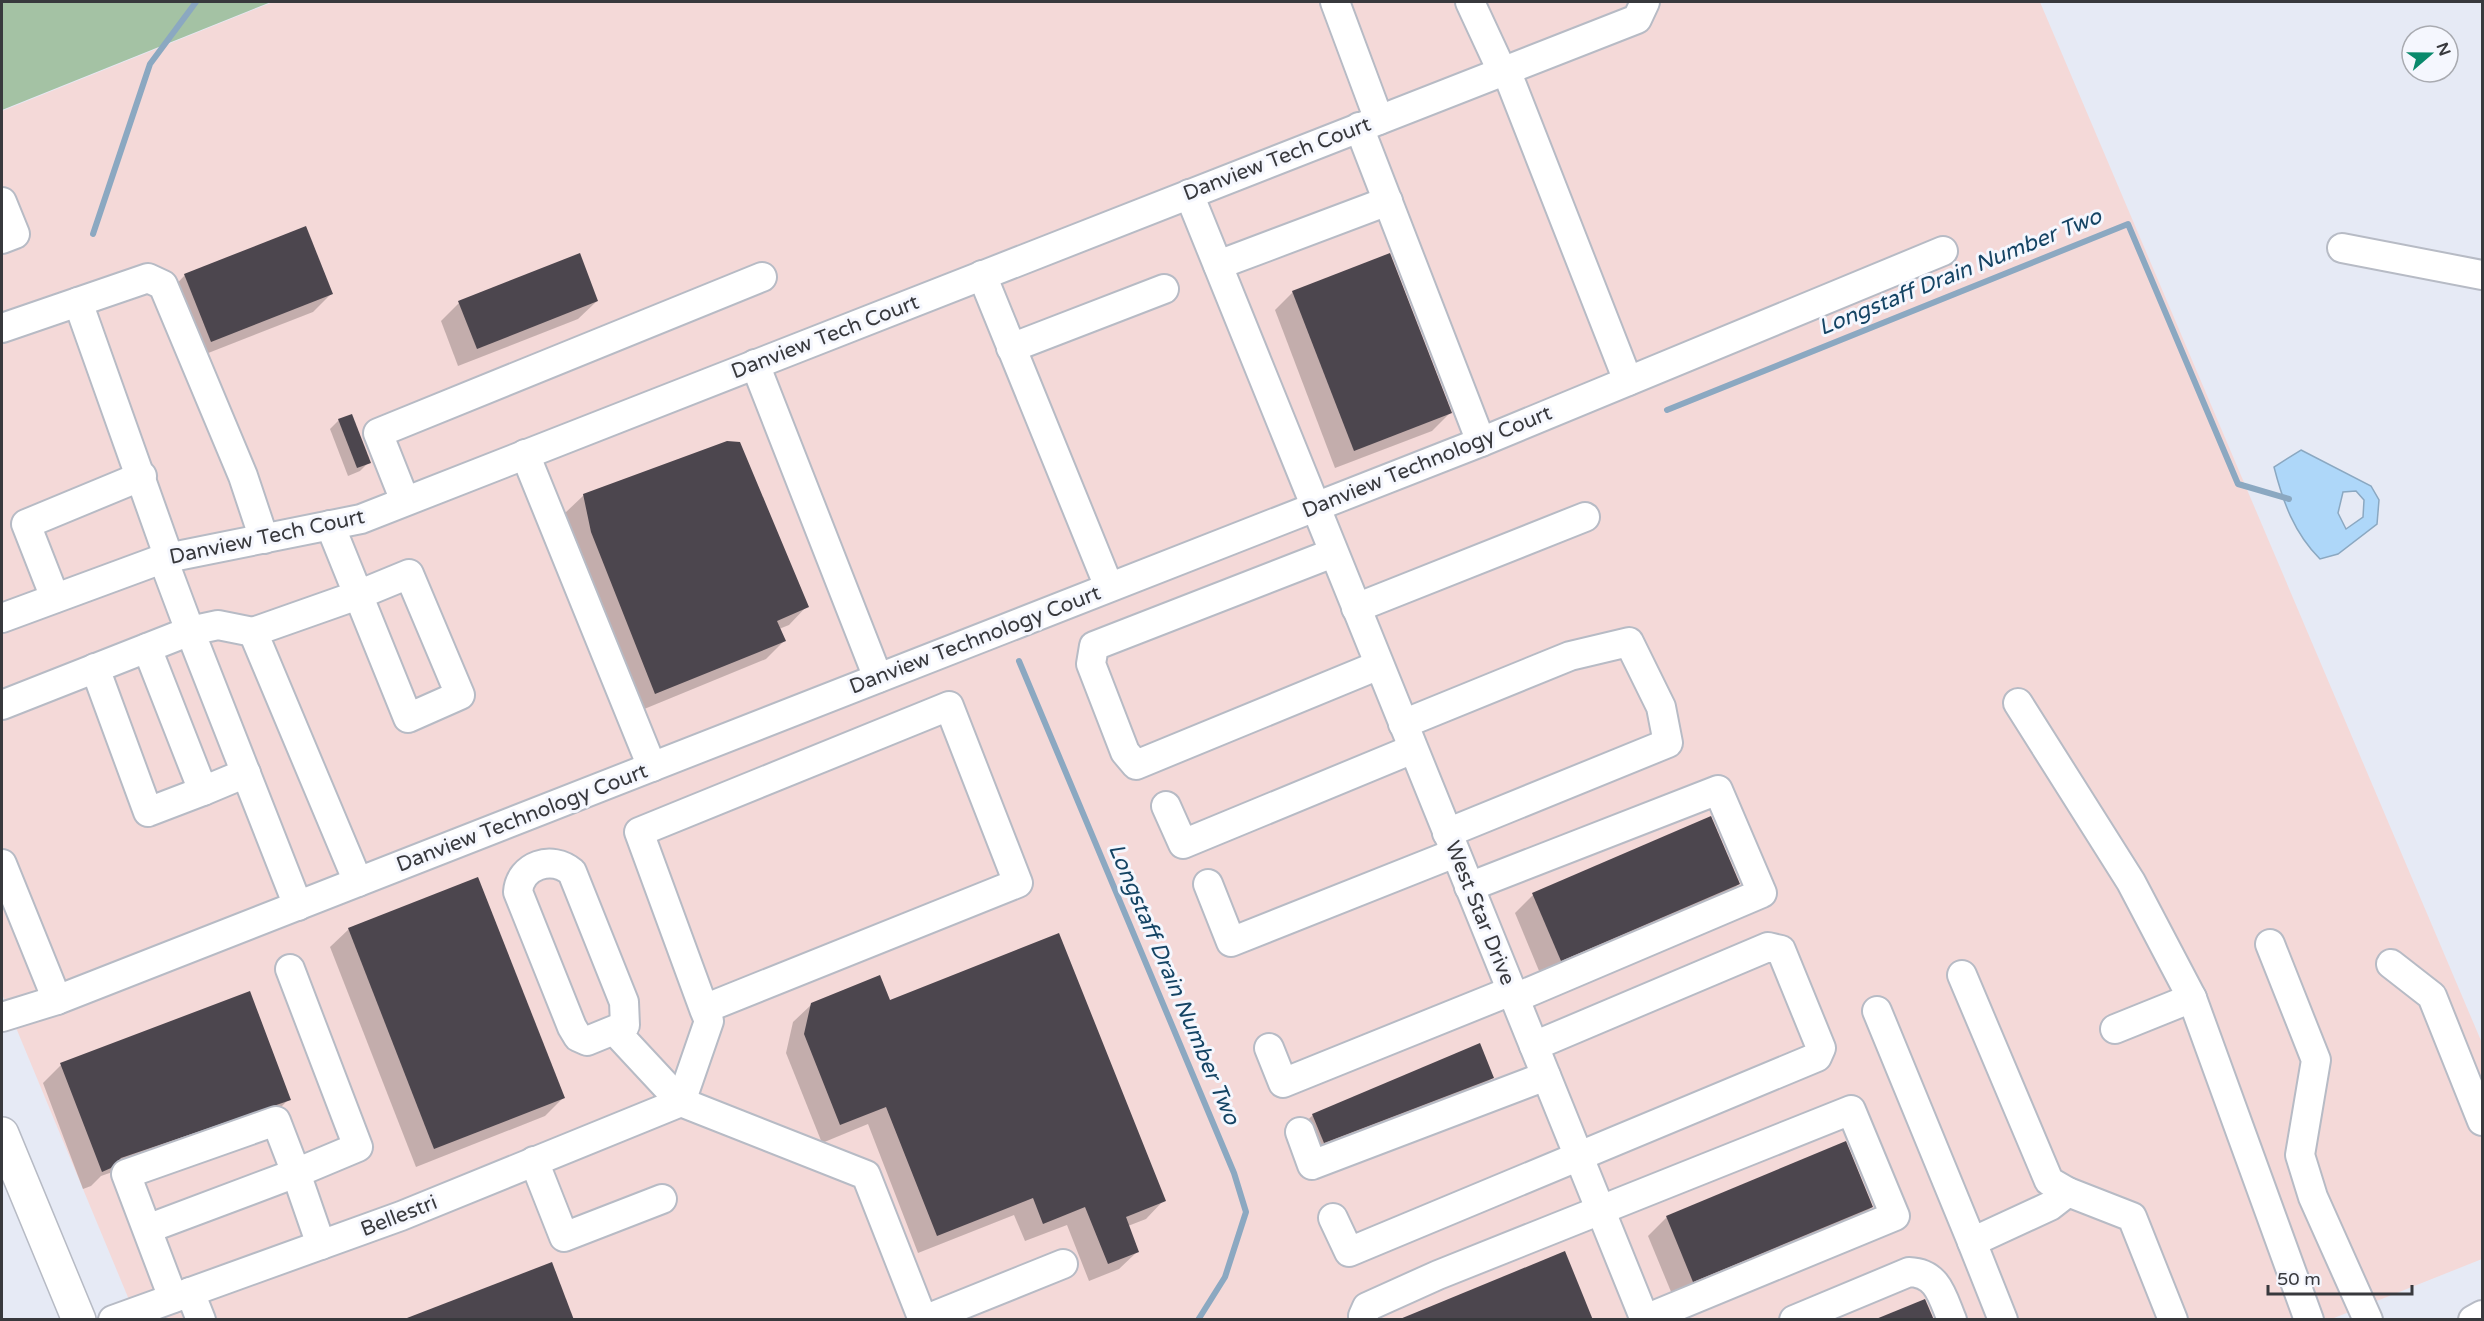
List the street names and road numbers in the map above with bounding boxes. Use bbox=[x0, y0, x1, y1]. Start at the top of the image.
street label: Danview Tech Court bbox=[1180, 112, 1374, 206]
street label: Danview Tech Court bbox=[728, 290, 922, 384]
street label: Danview Technology Court bbox=[1299, 400, 1555, 524]
street label: Danview Tech Court bbox=[167, 504, 367, 570]
street label: Danview Technology Court bbox=[846, 580, 1104, 700]
street label: Danview Technology Court bbox=[393, 758, 651, 878]
street label: West Star Drive bbox=[1440, 837, 1520, 989]
street label: Bellestri bbox=[357, 1190, 441, 1242]

